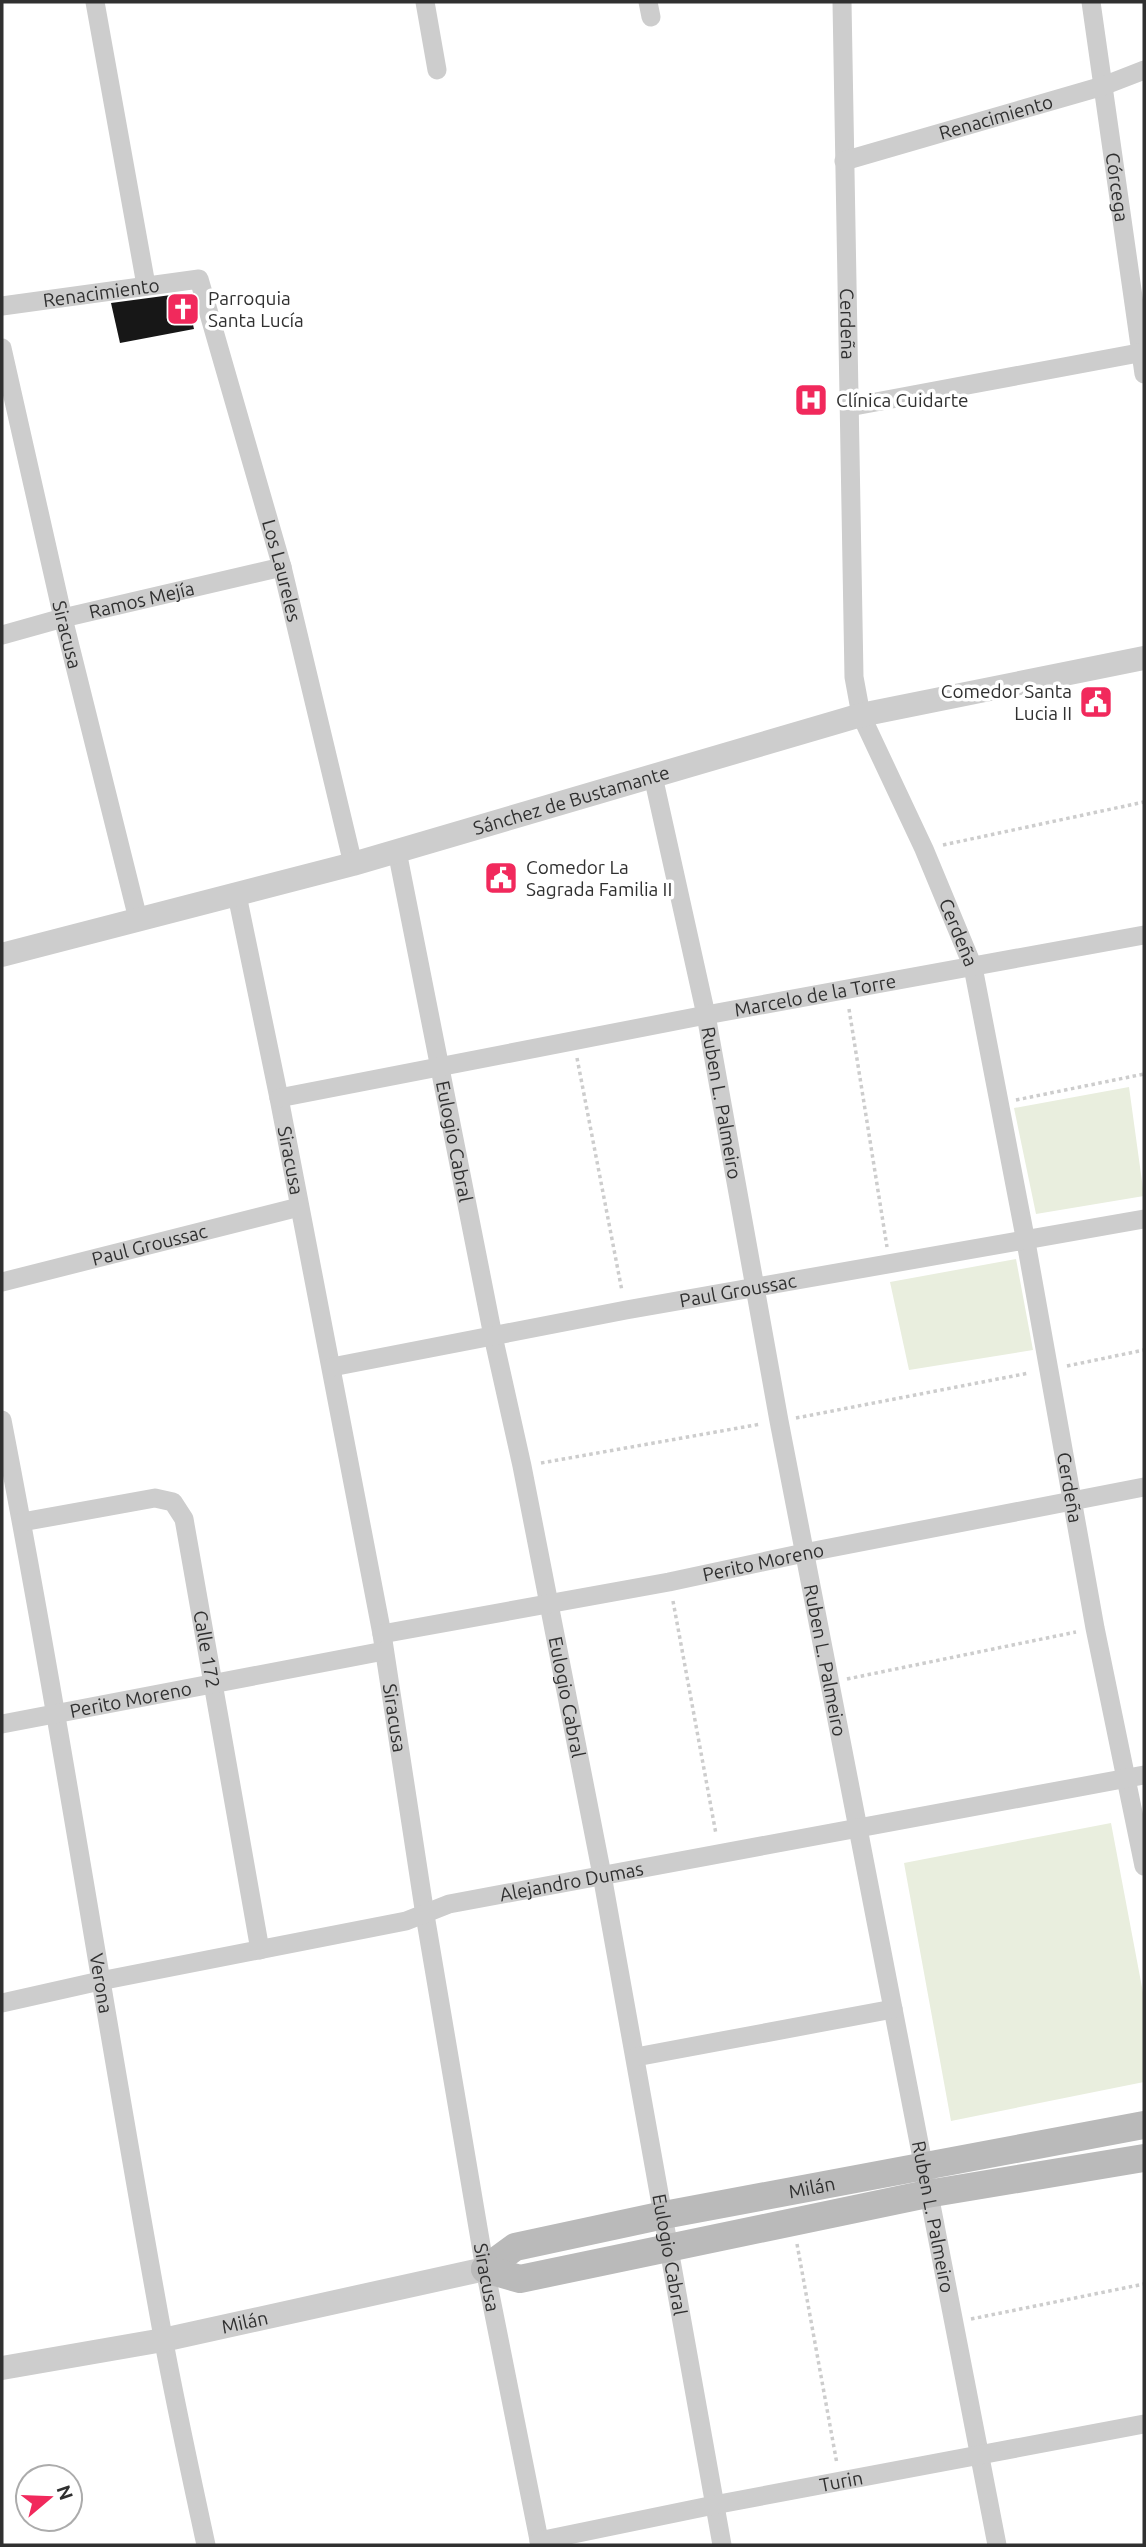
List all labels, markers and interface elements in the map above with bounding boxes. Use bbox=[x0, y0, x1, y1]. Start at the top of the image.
street label: Renacimiento bbox=[936, 90, 1055, 144]
street label: Córcega bbox=[1102, 151, 1133, 223]
street label: Renacimiento bbox=[41, 274, 161, 311]
place label: Parroquia Santa Lucía bbox=[208, 287, 304, 331]
street label: Cerdeña bbox=[836, 288, 859, 360]
church icon: Parroquia Santa Lucía bbox=[164, 290, 202, 328]
hospital icon: Clínica Cuidarte bbox=[792, 381, 830, 419]
place label: Clínica Cuidarte bbox=[836, 389, 969, 411]
street label: Los Laureles bbox=[258, 517, 306, 624]
street label: Ramos Mejía bbox=[87, 577, 197, 623]
street label: Siracusa bbox=[48, 599, 86, 671]
place label: Comedor Santa Lucia II bbox=[941, 680, 1072, 724]
public building icon: Comedor Santa Lucia II bbox=[1077, 683, 1115, 721]
street label: Sánchez de Bustamante bbox=[471, 761, 672, 839]
place label: Comedor La Sagrada Familia II bbox=[526, 856, 672, 900]
public building icon: Comedor La Sagrada Familia II bbox=[482, 859, 520, 897]
street label: Cerdeña bbox=[935, 895, 982, 970]
street label: Marcelo de la Torre bbox=[733, 969, 898, 1021]
street label: Ruben L. Palmeiro bbox=[697, 1025, 746, 1181]
street label: Eulogio Cabral bbox=[432, 1079, 477, 1204]
street label: Siracusa bbox=[274, 1124, 308, 1197]
street label: Paul Groussac bbox=[89, 1220, 209, 1270]
street label: Paul Groussac bbox=[678, 1269, 798, 1311]
street label: Cerdeña bbox=[1053, 1450, 1087, 1525]
street label: Perito Moreno bbox=[700, 1538, 826, 1585]
street label: Ruben L. Palmeiro bbox=[800, 1582, 851, 1738]
street label: Calle 172 bbox=[189, 1609, 225, 1690]
street label: Eulogio Cabral bbox=[545, 1635, 590, 1760]
street label: Perito Moreno bbox=[68, 1677, 193, 1722]
street label: Siracusa bbox=[379, 1682, 411, 1754]
street label: Alejandro Dumas bbox=[498, 1857, 645, 1905]
street label: Verona bbox=[85, 1951, 117, 2015]
street label: Ruben L. Palmeiro bbox=[908, 2139, 959, 2295]
street label: Milán bbox=[787, 2172, 837, 2202]
street label: Eulogio Cabral bbox=[648, 2192, 692, 2317]
street label: Siracusa bbox=[470, 2241, 504, 2314]
street label: Milán bbox=[219, 2306, 270, 2338]
north arrow bbox=[14, 2463, 84, 2533]
street label: Turin bbox=[818, 2466, 865, 2496]
text: N bbox=[52, 2482, 78, 2503]

